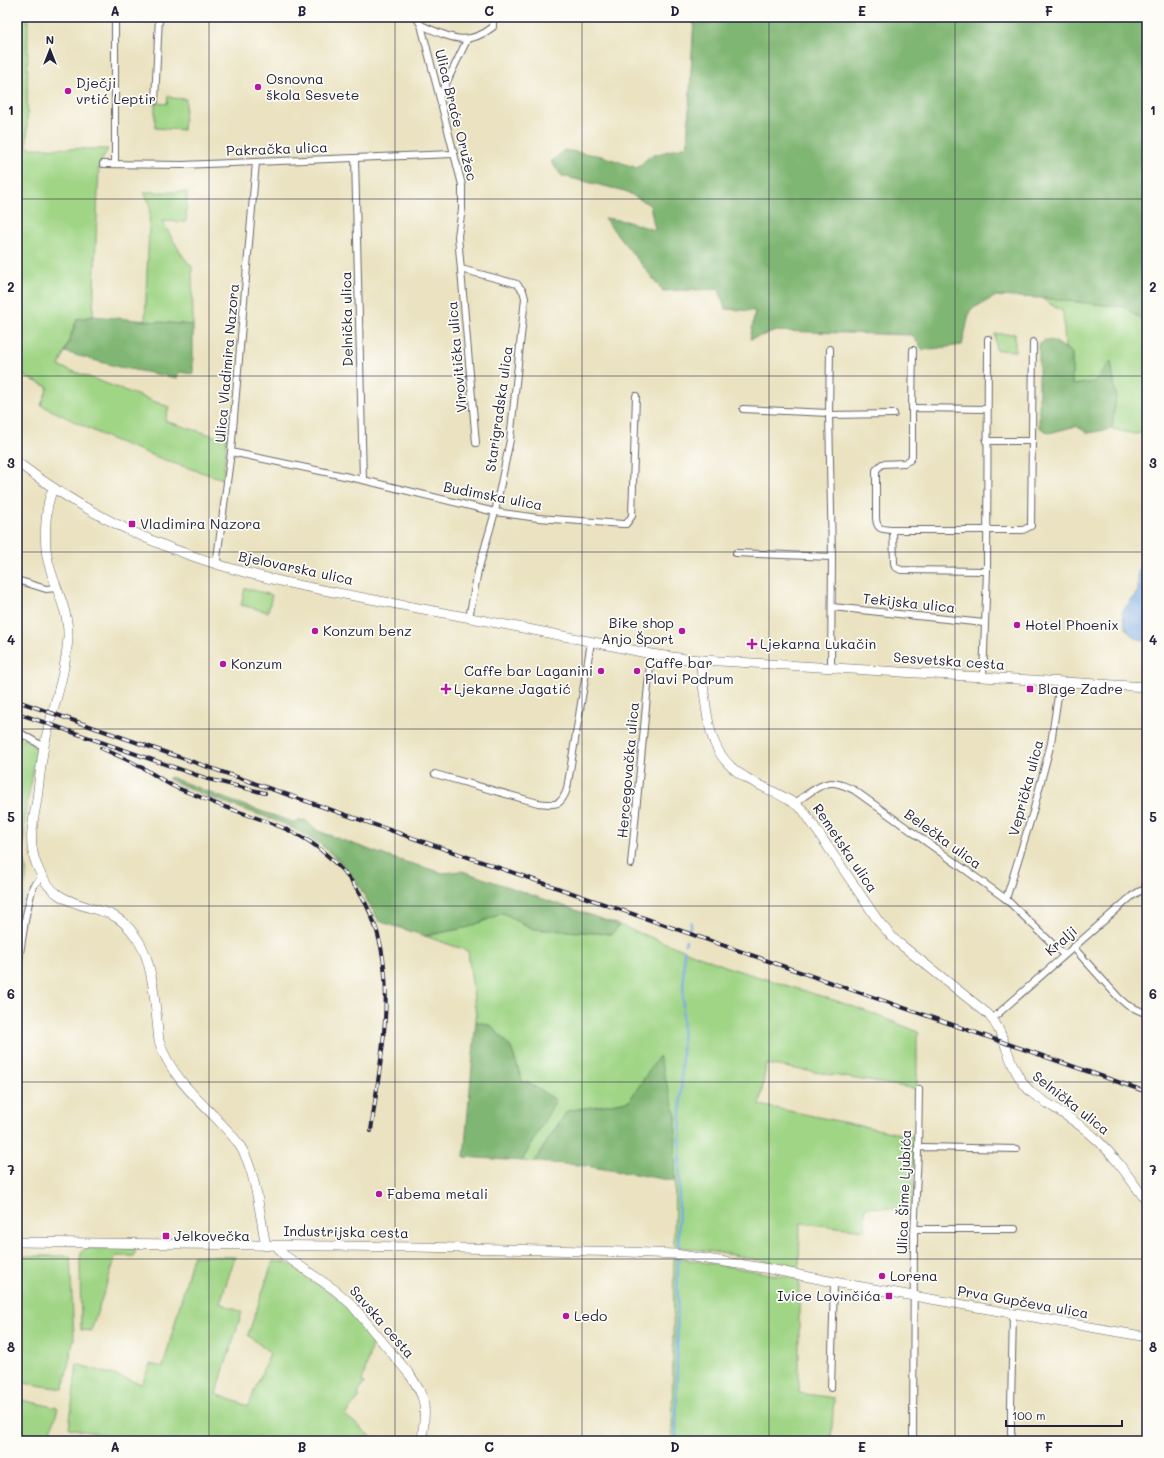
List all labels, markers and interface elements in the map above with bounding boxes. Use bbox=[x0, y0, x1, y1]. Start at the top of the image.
text: A bbox=[110, 2, 120, 19]
text: B bbox=[298, 2, 307, 19]
text: C bbox=[484, 2, 494, 19]
text: D bbox=[670, 2, 680, 19]
text: E bbox=[858, 2, 866, 19]
text: F bbox=[1045, 2, 1053, 19]
north arrow bbox=[30, 30, 70, 70]
text: N bbox=[46, 32, 54, 47]
street label: Ulica Braće Oružec bbox=[431, 47, 482, 183]
place label: Osnovna škola Sesvete bbox=[266, 69, 360, 104]
place label: Dječji vrtić Leptir bbox=[76, 73, 156, 108]
marker: Osnovna škola Sesvete bbox=[253, 82, 263, 92]
marker: Dječji vrtić Leptir bbox=[63, 86, 73, 96]
text: 1 bbox=[8, 101, 14, 118]
text: 1 bbox=[1150, 101, 1156, 118]
street label: Pakračka ulica bbox=[226, 137, 328, 160]
street label: Delnička ulica bbox=[336, 271, 357, 367]
text: 2 bbox=[7, 278, 15, 295]
text: 2 bbox=[1149, 278, 1157, 295]
street label: Ulica Vladimira Nazora bbox=[210, 283, 243, 443]
street label: Virovitička ulica bbox=[442, 300, 471, 414]
street label: Starigradska ulica bbox=[480, 345, 517, 473]
text: 3 bbox=[7, 454, 15, 471]
text: 3 bbox=[1149, 454, 1157, 471]
street label: Budimska ulica bbox=[442, 477, 544, 514]
place label: Vladimira Nazora bbox=[140, 514, 261, 533]
marker: Vladimira Nazora bbox=[127, 519, 137, 529]
street label: Bjelovarska ulica bbox=[237, 546, 355, 589]
street label: Tekijska ulica bbox=[862, 588, 956, 617]
place label: Bike shop Anjo Šport bbox=[601, 613, 674, 648]
place label: Hotel Phoenix bbox=[1025, 615, 1119, 634]
marker: Hotel Phoenix bbox=[1012, 620, 1022, 630]
place label: Konzum benz bbox=[323, 621, 412, 640]
marker: Konzum benz bbox=[310, 626, 320, 636]
marker: Bike shop Anjo Šport bbox=[677, 626, 687, 636]
text: 4 bbox=[7, 631, 15, 648]
text: 4 bbox=[1149, 631, 1157, 648]
place label: Ljekarna Lukačin bbox=[760, 634, 876, 653]
marker: Ljekarna Lukačin bbox=[747, 639, 757, 649]
street label: Sesvetska cesta bbox=[893, 647, 1005, 674]
place label: Caffe bar Plavi Podrum bbox=[645, 653, 734, 688]
place label: Konzum bbox=[231, 654, 282, 673]
marker: Konzum bbox=[218, 659, 228, 669]
place label: Caffe bar Laganini bbox=[464, 661, 593, 680]
marker: Caffe bar Laganini bbox=[596, 666, 606, 676]
marker: Caffe bar Plavi Podrum bbox=[632, 666, 642, 676]
place label: Ljekarne Jagatić bbox=[454, 679, 571, 698]
place label: Blage Zadre bbox=[1038, 679, 1123, 698]
marker: Ljekarne Jagatić bbox=[441, 684, 451, 694]
marker: Blage Zadre bbox=[1025, 684, 1035, 694]
street label: Hercegovačka ulica bbox=[612, 701, 643, 839]
street label: Veprička ulica bbox=[1004, 738, 1047, 838]
street label: Remetska ulica bbox=[809, 800, 882, 896]
street label: Belečka ulica bbox=[901, 804, 986, 873]
text: 5 bbox=[7, 808, 15, 825]
text: 5 bbox=[1149, 808, 1157, 825]
street label: Kralji bbox=[1041, 921, 1081, 960]
text: 6 bbox=[7, 985, 15, 1002]
text: 6 bbox=[1149, 985, 1157, 1002]
street label: Selnička ulica bbox=[1029, 1066, 1114, 1139]
street label: Ulica Šime Ljubića bbox=[892, 1129, 915, 1255]
text: 7 bbox=[7, 1161, 15, 1178]
text: 7 bbox=[1149, 1161, 1157, 1178]
place label: Fabema metali bbox=[387, 1184, 488, 1203]
marker: Fabema metali bbox=[374, 1189, 384, 1199]
street label: Industrijska cesta bbox=[283, 1221, 409, 1242]
place label: Jelkovečka bbox=[174, 1226, 250, 1245]
marker: Jelkovečka bbox=[161, 1231, 171, 1241]
place label: Lorena bbox=[890, 1266, 938, 1285]
marker: Lorena bbox=[877, 1271, 887, 1281]
street label: Savska cesta bbox=[346, 1281, 419, 1362]
street label: Prva Gupčeva ulica bbox=[956, 1281, 1090, 1322]
place label: Ivice Lovinčića bbox=[777, 1286, 881, 1305]
marker: Ivice Lovinčića bbox=[884, 1291, 894, 1301]
place label: Ledo bbox=[574, 1306, 607, 1325]
marker: Ledo bbox=[561, 1311, 571, 1321]
text: 8 bbox=[7, 1338, 15, 1355]
text: 8 bbox=[1149, 1338, 1157, 1355]
scale bar bbox=[1006, 1402, 1122, 1428]
text: 100 m bbox=[1012, 1407, 1046, 1423]
text: A bbox=[110, 1438, 120, 1455]
text: B bbox=[298, 1438, 307, 1455]
text: C bbox=[484, 1438, 494, 1455]
text: D bbox=[670, 1438, 680, 1455]
text: E bbox=[858, 1438, 866, 1455]
text: F bbox=[1045, 1438, 1053, 1455]

